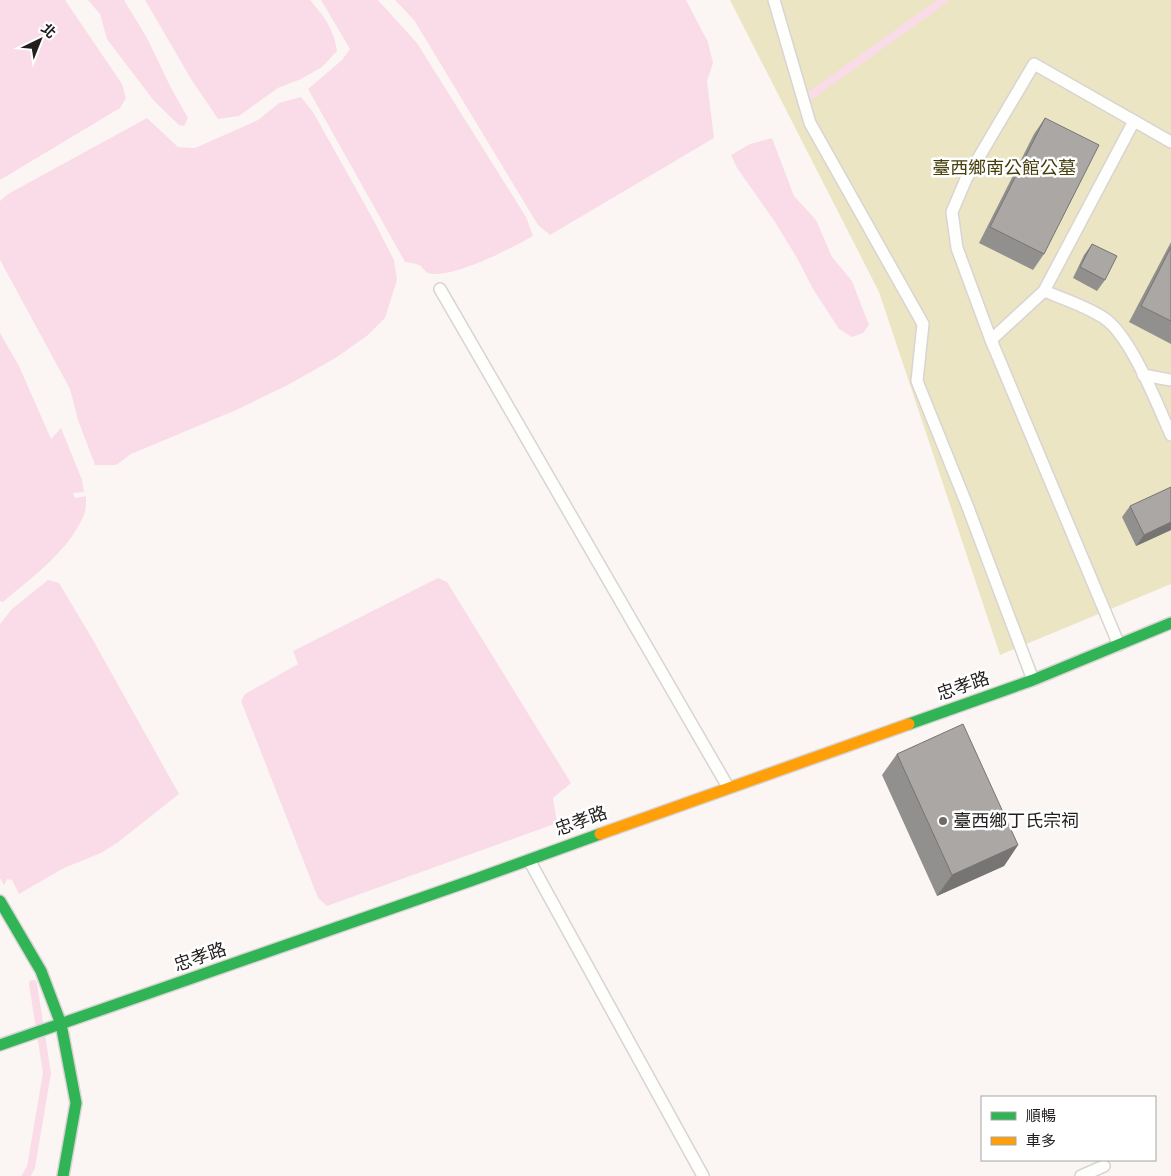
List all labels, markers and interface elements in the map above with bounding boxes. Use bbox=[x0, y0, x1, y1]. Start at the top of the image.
north arrow bbox=[15, 15, 65, 65]
text: 北 bbox=[38, 19, 60, 42]
park label: 臺西鄉南公館公墓 bbox=[932, 156, 1076, 179]
street label: 忠孝路 bbox=[934, 666, 992, 705]
street label: 忠孝路 bbox=[552, 800, 610, 841]
place label: 臺西鄉丁氏宗祠 bbox=[953, 809, 1079, 832]
marker: 臺西鄉丁氏宗祠 bbox=[937, 815, 949, 827]
street label: 忠孝路 bbox=[171, 937, 229, 976]
legend bbox=[981, 1096, 1156, 1161]
text: 順暢 bbox=[1026, 1106, 1056, 1125]
text: 車多 bbox=[1026, 1131, 1056, 1150]

